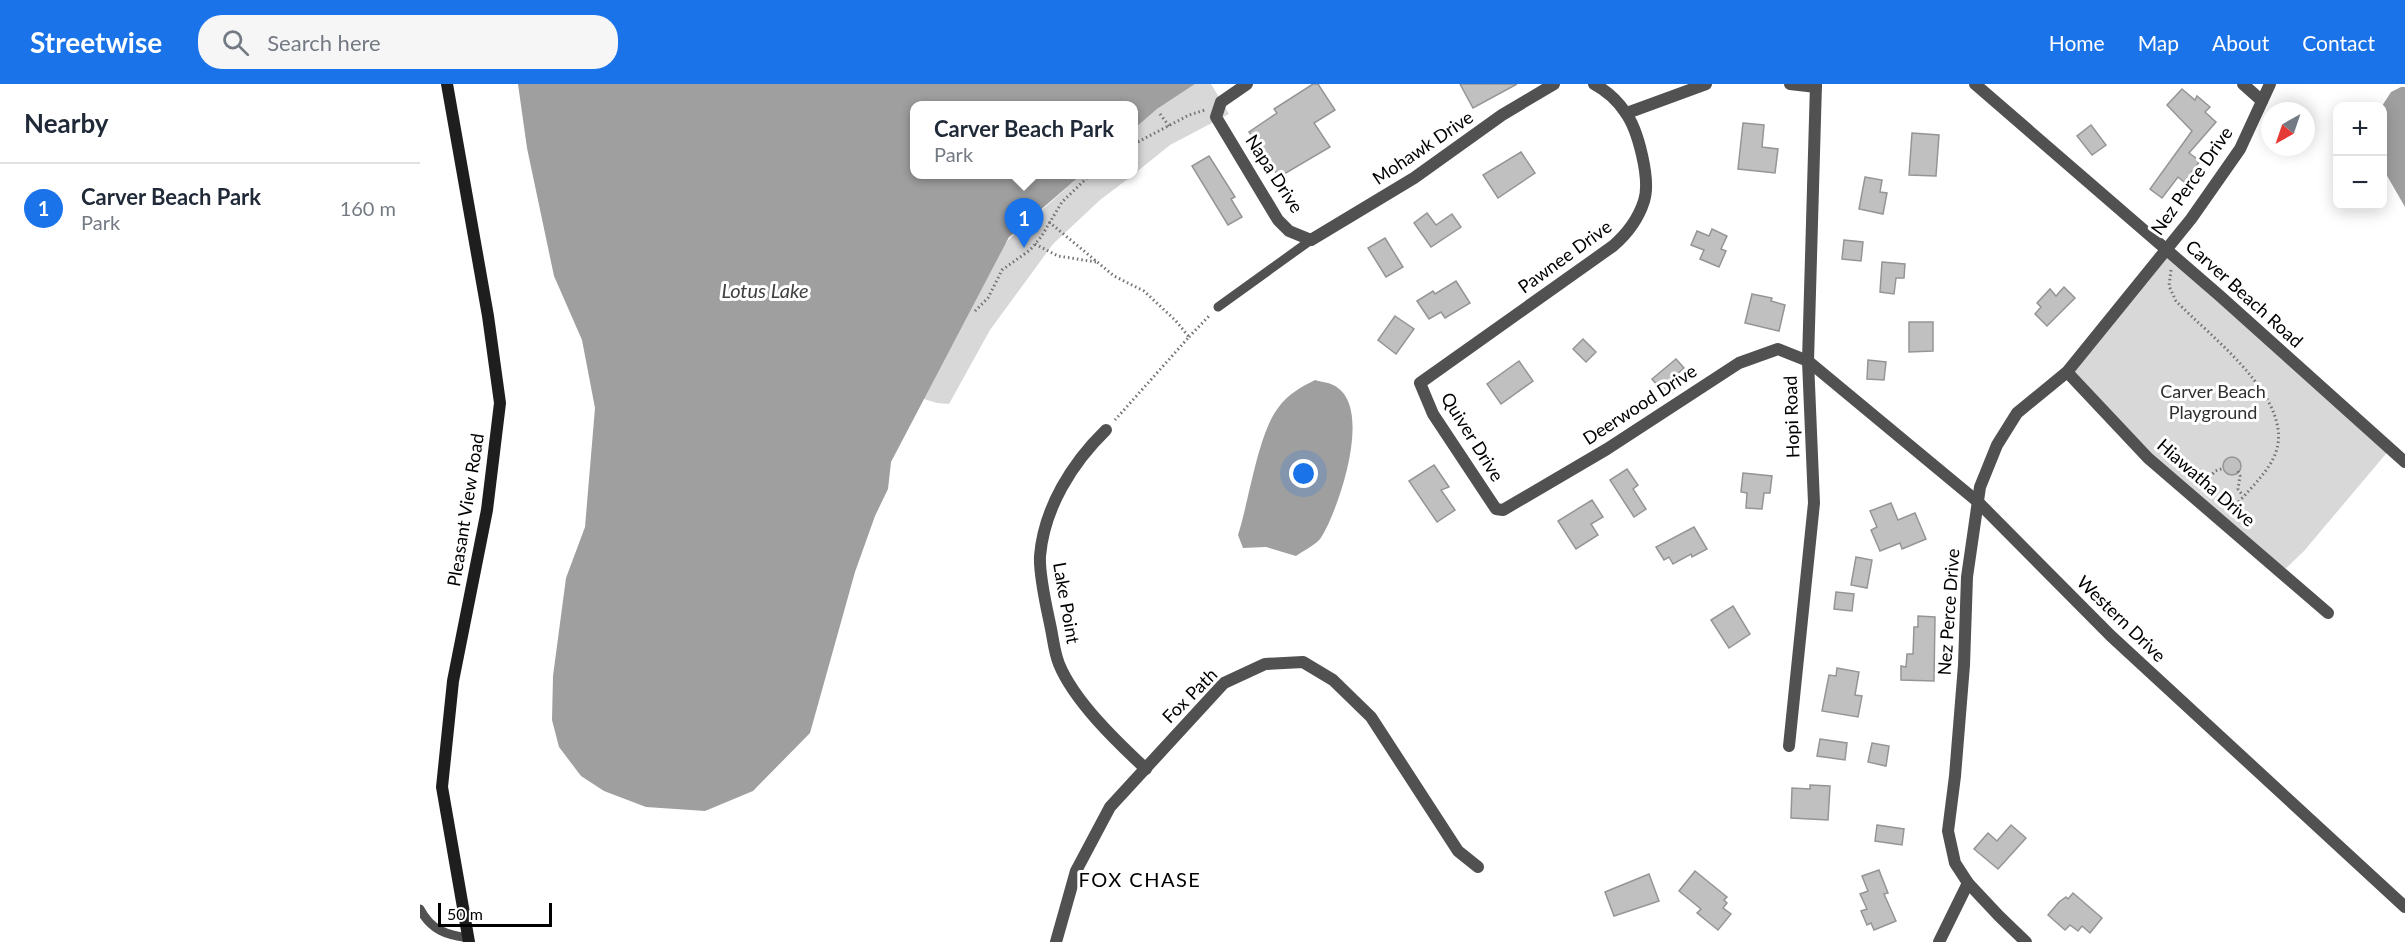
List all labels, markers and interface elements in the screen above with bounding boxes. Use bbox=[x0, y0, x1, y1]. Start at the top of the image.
search box bbox=[198, 15, 618, 69]
text: Streetwise bbox=[30, 25, 162, 59]
icon: search bbox=[219, 26, 252, 59]
text: Search here bbox=[267, 29, 381, 56]
text: Home bbox=[2049, 30, 2105, 55]
text: Map bbox=[2138, 30, 2179, 55]
text: About bbox=[2212, 30, 2269, 55]
text: Contact bbox=[2302, 30, 2375, 55]
popup bbox=[910, 101, 1138, 179]
north arrow bbox=[2261, 102, 2315, 156]
map controls bbox=[2333, 102, 2387, 210]
button: + bbox=[2333, 102, 2387, 156]
street label: Mohawk Drive bbox=[1368, 106, 1477, 189]
text: Nearby bbox=[24, 107, 109, 139]
text: Carver Beach Park bbox=[934, 115, 1114, 142]
street label: Nez Perce Drive bbox=[2146, 122, 2237, 239]
street label: Napa Drive bbox=[1241, 130, 1308, 217]
text: Park bbox=[934, 142, 973, 166]
button: − bbox=[2333, 156, 2387, 210]
text: Carver Beach Park bbox=[81, 183, 261, 210]
text: 1 bbox=[38, 196, 49, 220]
text: 160 m bbox=[340, 196, 396, 220]
pin: 1 bbox=[1004, 198, 1044, 248]
text: Park bbox=[81, 210, 120, 234]
street label: Pawnee Drive bbox=[1513, 215, 1615, 297]
street label: Carver Beach Road bbox=[2182, 235, 2308, 352]
water label: Lotus Lake bbox=[721, 278, 809, 302]
street label: Deerwood Drive bbox=[1578, 359, 1700, 449]
street label: Hopi Road bbox=[1779, 375, 1803, 459]
park label: Carver Beach Playground bbox=[2160, 380, 2266, 423]
street label: Quiver Drive bbox=[1437, 388, 1509, 485]
street label: Pleasant View Road bbox=[442, 432, 488, 588]
street label: Hiawatha Drive bbox=[2153, 434, 2260, 531]
your location bbox=[1289, 459, 1318, 488]
street label: Nez Perce Drive bbox=[1933, 548, 1963, 676]
street label: Lake Point bbox=[1049, 560, 1085, 646]
street label: Western Drive bbox=[2073, 570, 2171, 666]
street label: Fox Path bbox=[1157, 663, 1221, 727]
district label: FOX CHASE bbox=[1079, 867, 1201, 891]
scale bar bbox=[438, 900, 552, 928]
text: 50 m bbox=[447, 904, 483, 923]

